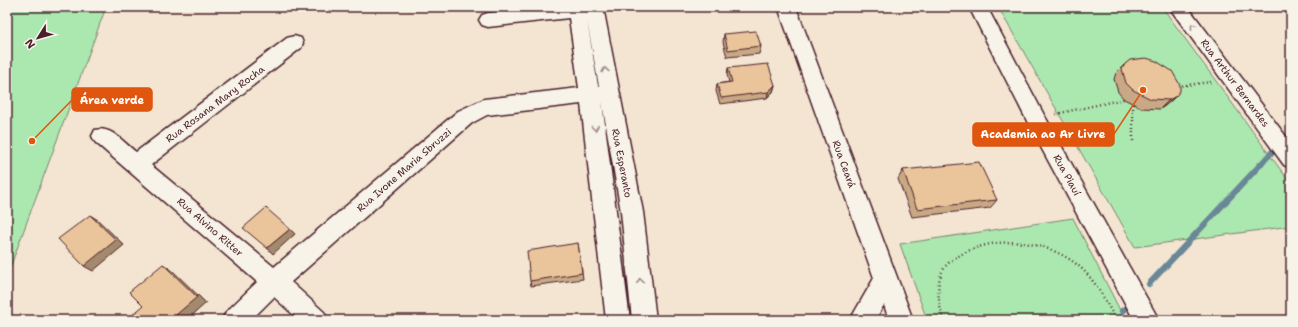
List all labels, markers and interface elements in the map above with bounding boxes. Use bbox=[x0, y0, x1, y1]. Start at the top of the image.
north arrow bbox=[18, 18, 58, 58]
one-way arrow bbox=[1190, 24, 1197, 31]
text: N bbox=[22, 35, 39, 52]
street label: Rua Arthur Bernardes bbox=[1198, 37, 1272, 129]
street label: Rua Rosana Mary Rocha bbox=[163, 62, 268, 145]
one-way arrow bbox=[601, 67, 610, 73]
callout: Área verde bbox=[72, 88, 152, 111]
text: Área verde bbox=[80, 92, 145, 108]
callout: Academia ao Ar Livre bbox=[973, 123, 1114, 146]
street label: Rua Ivone Maria Sbruzzi bbox=[354, 125, 454, 215]
one-way arrow bbox=[590, 125, 599, 132]
street label: Rua Esperanto bbox=[609, 127, 635, 199]
text: Academia ao Ar Livre bbox=[981, 127, 1106, 142]
street label: Rua Ceará bbox=[829, 138, 859, 190]
street label: Rua Piauí bbox=[1050, 152, 1084, 198]
street label: Rua Alvino Ritter bbox=[174, 195, 246, 260]
one-way arrow bbox=[636, 278, 645, 284]

